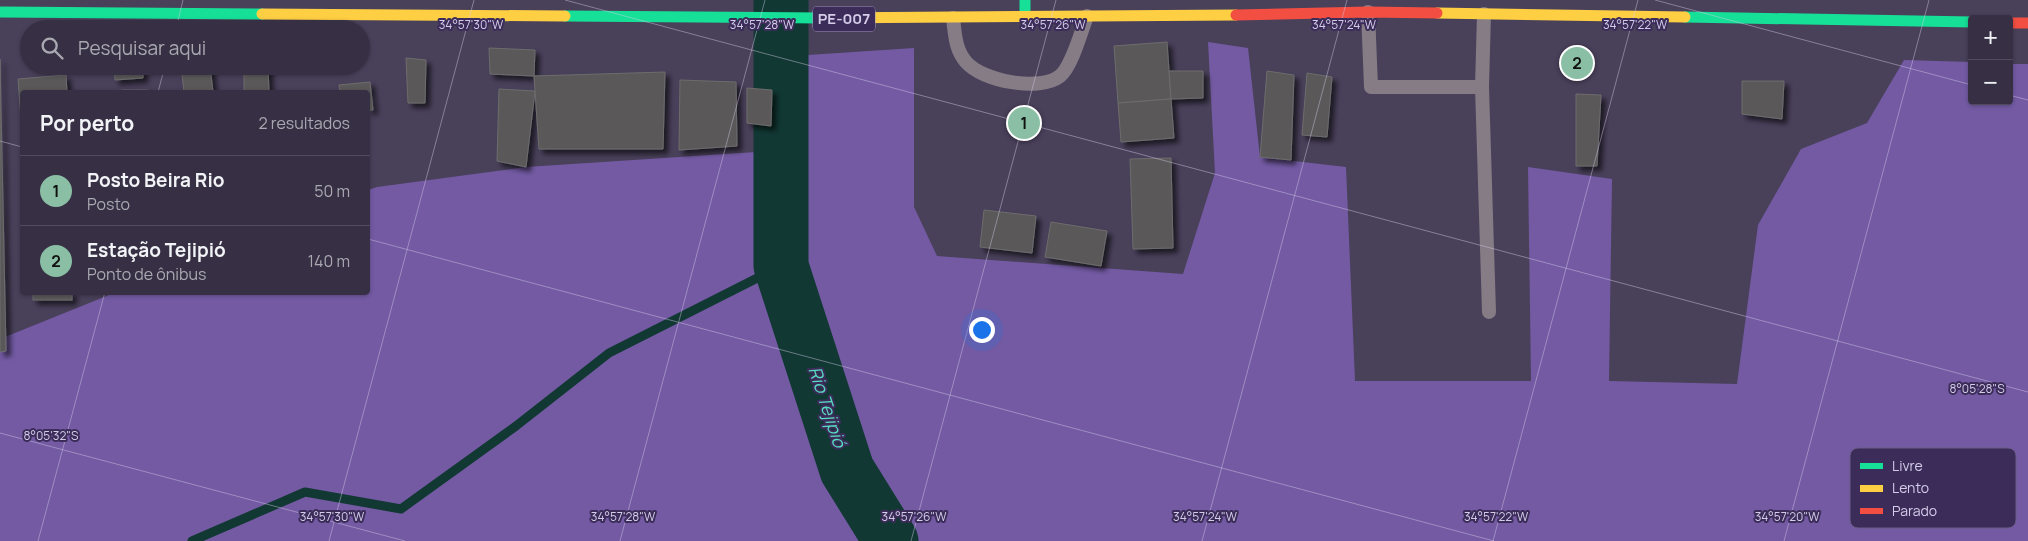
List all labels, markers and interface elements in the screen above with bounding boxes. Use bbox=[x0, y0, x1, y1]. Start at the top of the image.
road number: PE-007 bbox=[813, 6, 875, 32]
map controls bbox=[1968, 15, 2013, 105]
button: + bbox=[1968, 15, 2013, 60]
text: 34°57'30"W bbox=[439, 16, 504, 33]
text: 34°57'28"W bbox=[730, 16, 795, 33]
text: 34°57'26"W bbox=[1021, 16, 1086, 33]
text: 34°57'24"W bbox=[1312, 16, 1377, 33]
text: 34°57'22"W bbox=[1603, 16, 1668, 33]
search box bbox=[20, 20, 370, 75]
icon: search bbox=[38, 34, 66, 62]
text: Pesquisar aqui bbox=[78, 35, 206, 61]
pin: 2 bbox=[1561, 44, 1593, 82]
button: − bbox=[1968, 60, 2013, 105]
pin: 1 bbox=[1008, 104, 1040, 142]
text: Por perto bbox=[40, 109, 134, 137]
text: 2 resultados bbox=[259, 112, 350, 134]
text: Posto Beira Rio bbox=[87, 167, 224, 193]
text: 1 bbox=[52, 180, 60, 202]
text: 50 m bbox=[314, 180, 350, 202]
text: Posto bbox=[87, 193, 130, 215]
text: Estação Tejipió bbox=[87, 237, 226, 263]
text: 2 bbox=[51, 250, 61, 272]
text: 140 m bbox=[308, 250, 350, 272]
text: Ponto de ônibus bbox=[87, 263, 206, 285]
your location bbox=[969, 317, 995, 343]
water label: Rio Tejipió bbox=[804, 363, 853, 452]
text: 8°05'28"S bbox=[1949, 380, 2005, 397]
text: 8°05'32"S bbox=[24, 427, 78, 444]
legend bbox=[1850, 448, 2016, 528]
text: Livre bbox=[1892, 456, 1923, 475]
text: Lento bbox=[1892, 478, 1929, 497]
text: Parado bbox=[1892, 501, 1937, 520]
text: 34°57'30"W bbox=[300, 508, 365, 525]
text: 34°57'28"W bbox=[591, 508, 656, 525]
text: 34°57'26"W bbox=[882, 508, 947, 525]
text: 34°57'24"W bbox=[1173, 508, 1238, 525]
text: 34°57'22"W bbox=[1464, 508, 1529, 525]
text: 34°57'20"W bbox=[1755, 508, 1820, 525]

